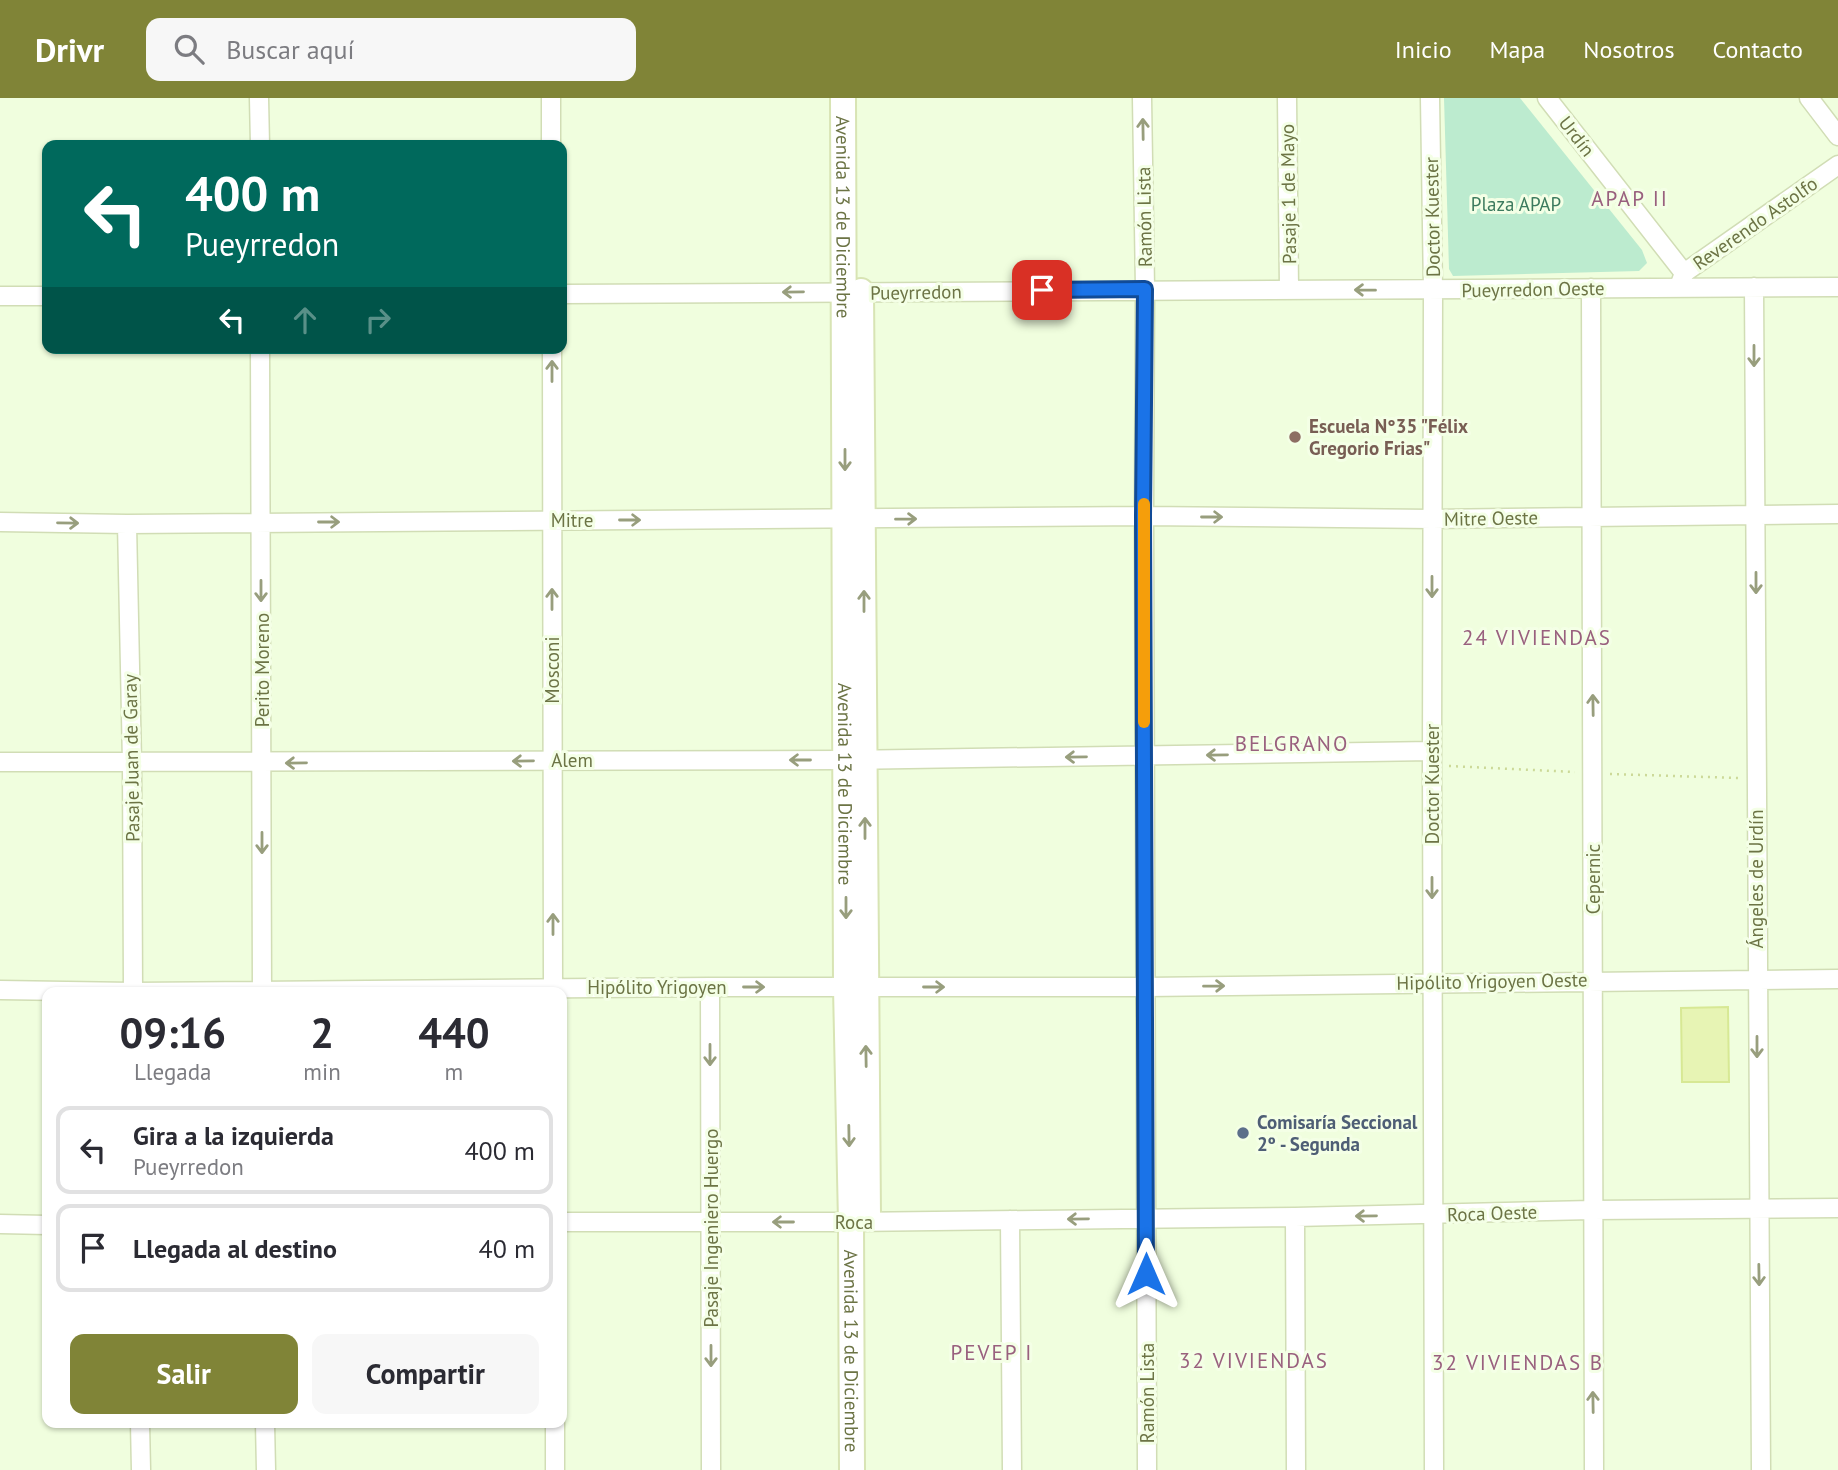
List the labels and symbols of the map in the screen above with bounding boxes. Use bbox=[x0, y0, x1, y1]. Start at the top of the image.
street label: Urdín bbox=[1554, 111, 1600, 161]
street label: Avenida 13 de Diciembre bbox=[831, 116, 856, 318]
one-way arrow bbox=[1136, 118, 1150, 141]
street label: Pasaje 1 de Mayo bbox=[1275, 124, 1301, 264]
street label: Doctor Kuester bbox=[1419, 156, 1445, 277]
street label: Ramón Lista bbox=[1131, 167, 1157, 267]
street label: Reverendo Astolfo bbox=[1688, 171, 1822, 275]
district label: APAP II bbox=[1591, 185, 1669, 212]
park label: Plaza APAP bbox=[1471, 192, 1561, 216]
pin bbox=[1012, 260, 1072, 320]
street label: Pueyrredon Oeste bbox=[1461, 276, 1605, 302]
street label: Pueyrredon bbox=[870, 279, 962, 305]
one-way arrow bbox=[1354, 283, 1377, 297]
one-way arrow bbox=[781, 285, 804, 299]
one-way arrow bbox=[1747, 344, 1761, 367]
one-way arrow bbox=[545, 360, 559, 383]
place label: Escuela N°35 "Félix Gregorio Frias" bbox=[1309, 414, 1468, 460]
marker: Escuela N°35 "Félix Gregorio Frias" bbox=[1287, 429, 1303, 445]
one-way arrow bbox=[838, 448, 852, 471]
street label: Mitre Oeste bbox=[1444, 505, 1538, 531]
street label: Mitre bbox=[551, 508, 593, 532]
one-way arrow bbox=[1200, 510, 1223, 524]
one-way arrow bbox=[894, 512, 917, 526]
one-way arrow bbox=[618, 513, 641, 527]
one-way arrow bbox=[317, 515, 340, 529]
one-way arrow bbox=[56, 516, 79, 530]
one-way arrow bbox=[1749, 571, 1763, 594]
one-way arrow bbox=[1425, 575, 1439, 598]
one-way arrow bbox=[254, 579, 268, 602]
one-way arrow bbox=[545, 587, 559, 610]
one-way arrow bbox=[857, 590, 871, 613]
street label: Perito Moreno bbox=[250, 613, 274, 727]
district label: 24 VIVIENDAS bbox=[1462, 624, 1612, 651]
street label: Mosconi bbox=[540, 636, 564, 704]
street label: Pasaje Juan de Garay bbox=[118, 674, 144, 842]
street label: Avenida 13 de Diciembre bbox=[833, 683, 858, 885]
one-way arrow bbox=[1586, 694, 1600, 717]
street label: Doctor Kuester bbox=[1420, 723, 1444, 844]
district label: BELGRANO bbox=[1235, 730, 1349, 757]
street label: Alem bbox=[551, 748, 593, 772]
one-way arrow bbox=[1206, 748, 1229, 761]
one-way arrow bbox=[1065, 750, 1088, 763]
one-way arrow bbox=[789, 753, 812, 767]
one-way arrow bbox=[512, 754, 535, 767]
one-way arrow bbox=[285, 756, 308, 770]
street label: Ángeles de Urdín bbox=[1744, 809, 1768, 949]
one-way arrow bbox=[858, 817, 872, 840]
one-way arrow bbox=[255, 831, 269, 854]
street label: Cepernic bbox=[1581, 844, 1605, 914]
one-way arrow bbox=[1425, 876, 1439, 899]
one-way arrow bbox=[839, 896, 853, 919]
one-way arrow bbox=[546, 913, 560, 936]
street label: Hipólito Yrigoyen Oeste bbox=[1396, 967, 1588, 995]
street label: Hipólito Yrigoyen bbox=[587, 975, 727, 999]
one-way arrow bbox=[1202, 979, 1225, 992]
one-way arrow bbox=[742, 980, 765, 994]
one-way arrow bbox=[922, 980, 945, 994]
one-way arrow bbox=[1750, 1035, 1764, 1058]
one-way arrow bbox=[703, 1043, 717, 1066]
one-way arrow bbox=[859, 1045, 873, 1068]
place label: Comisaría Seccional 2º - Segunda bbox=[1257, 1110, 1418, 1156]
one-way arrow bbox=[842, 1124, 856, 1147]
marker: Comisaría Seccional 2º - Segunda bbox=[1235, 1125, 1251, 1141]
street label: Pasaje Ingeniero Huergo bbox=[699, 1129, 723, 1327]
street label: Roca Oeste bbox=[1447, 1199, 1537, 1227]
one-way arrow bbox=[1355, 1209, 1378, 1223]
street label: Roca bbox=[835, 1210, 873, 1234]
one-way arrow bbox=[1067, 1212, 1090, 1226]
one-way arrow bbox=[772, 1215, 795, 1229]
position arrow bbox=[1109, 1237, 1183, 1311]
street label: Avenida 13 de Diciembre bbox=[839, 1250, 864, 1452]
one-way arrow bbox=[1752, 1263, 1766, 1286]
district label: PEVEP I bbox=[951, 1339, 1033, 1366]
street label: Ramón Lista bbox=[1135, 1343, 1159, 1443]
one-way arrow bbox=[704, 1344, 718, 1367]
district label: 32 VIVIENDAS bbox=[1179, 1347, 1329, 1374]
district label: 32 VIVIENDAS B bbox=[1432, 1349, 1604, 1376]
one-way arrow bbox=[1587, 1391, 1600, 1414]

